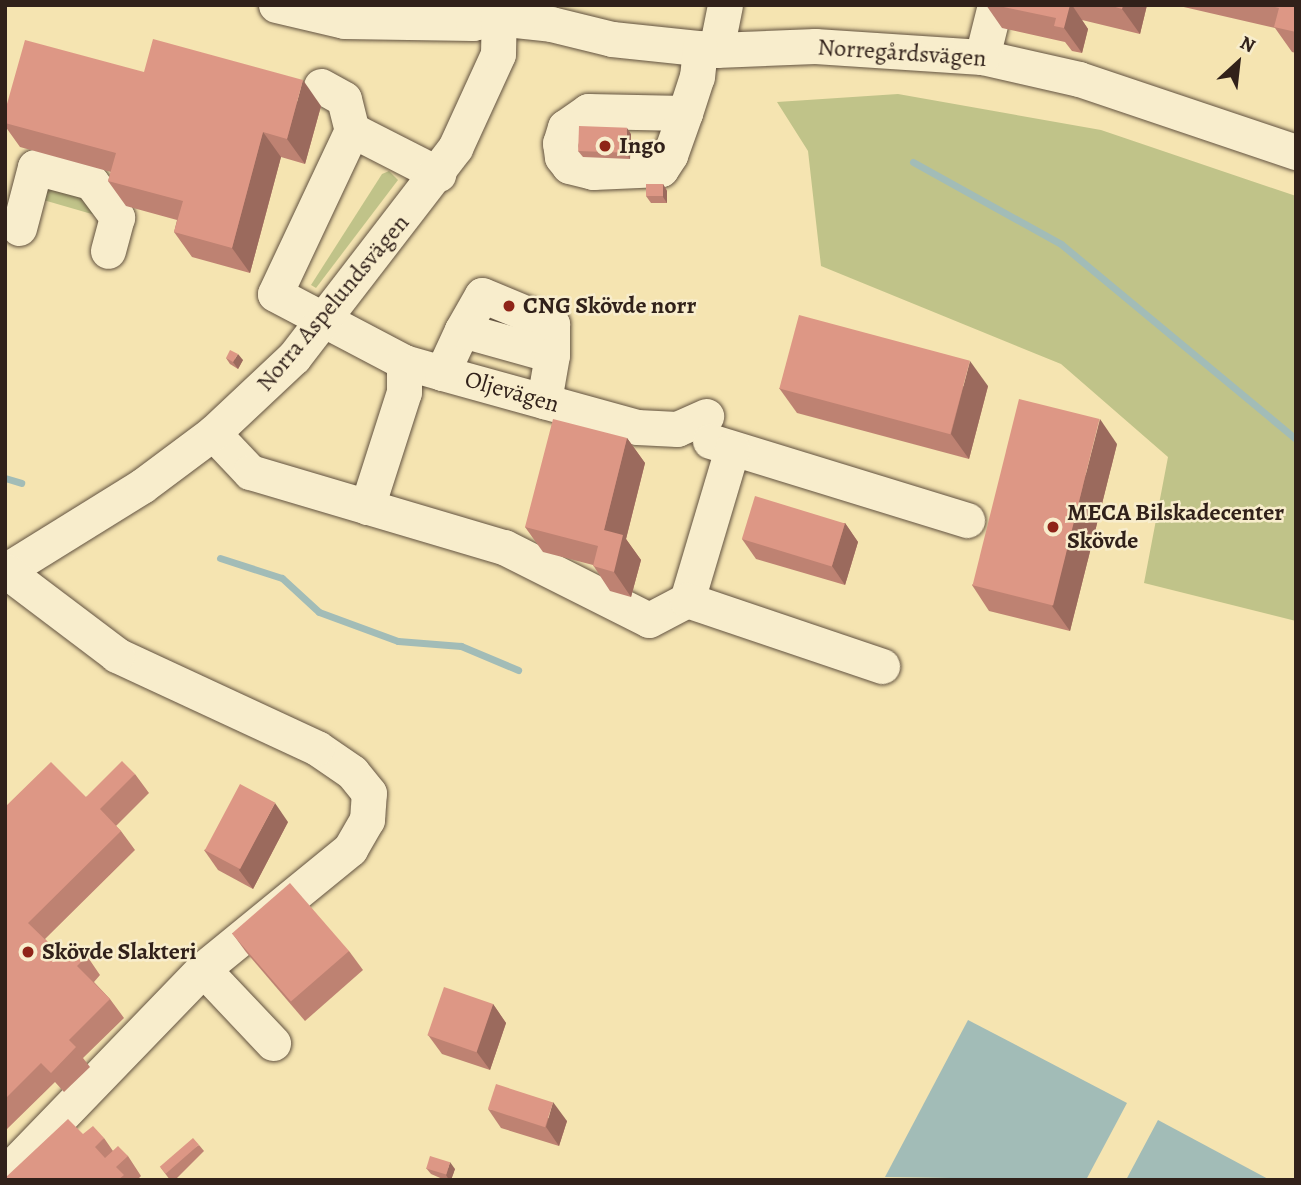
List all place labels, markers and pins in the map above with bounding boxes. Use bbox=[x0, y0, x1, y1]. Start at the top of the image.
place label: Ingo bbox=[619, 132, 666, 160]
marker: Ingo bbox=[597, 138, 613, 154]
place label: CNG Skövde norr bbox=[523, 292, 696, 320]
marker: CNG Skövde norr bbox=[501, 298, 517, 314]
place label: MECA Bilskadecenter Skövde bbox=[1067, 499, 1284, 555]
marker: MECA Bilskadecenter Skövde bbox=[1045, 519, 1061, 535]
place label: Skövde Slakteri bbox=[42, 938, 197, 966]
marker: Skövde Slakteri bbox=[20, 944, 36, 960]

